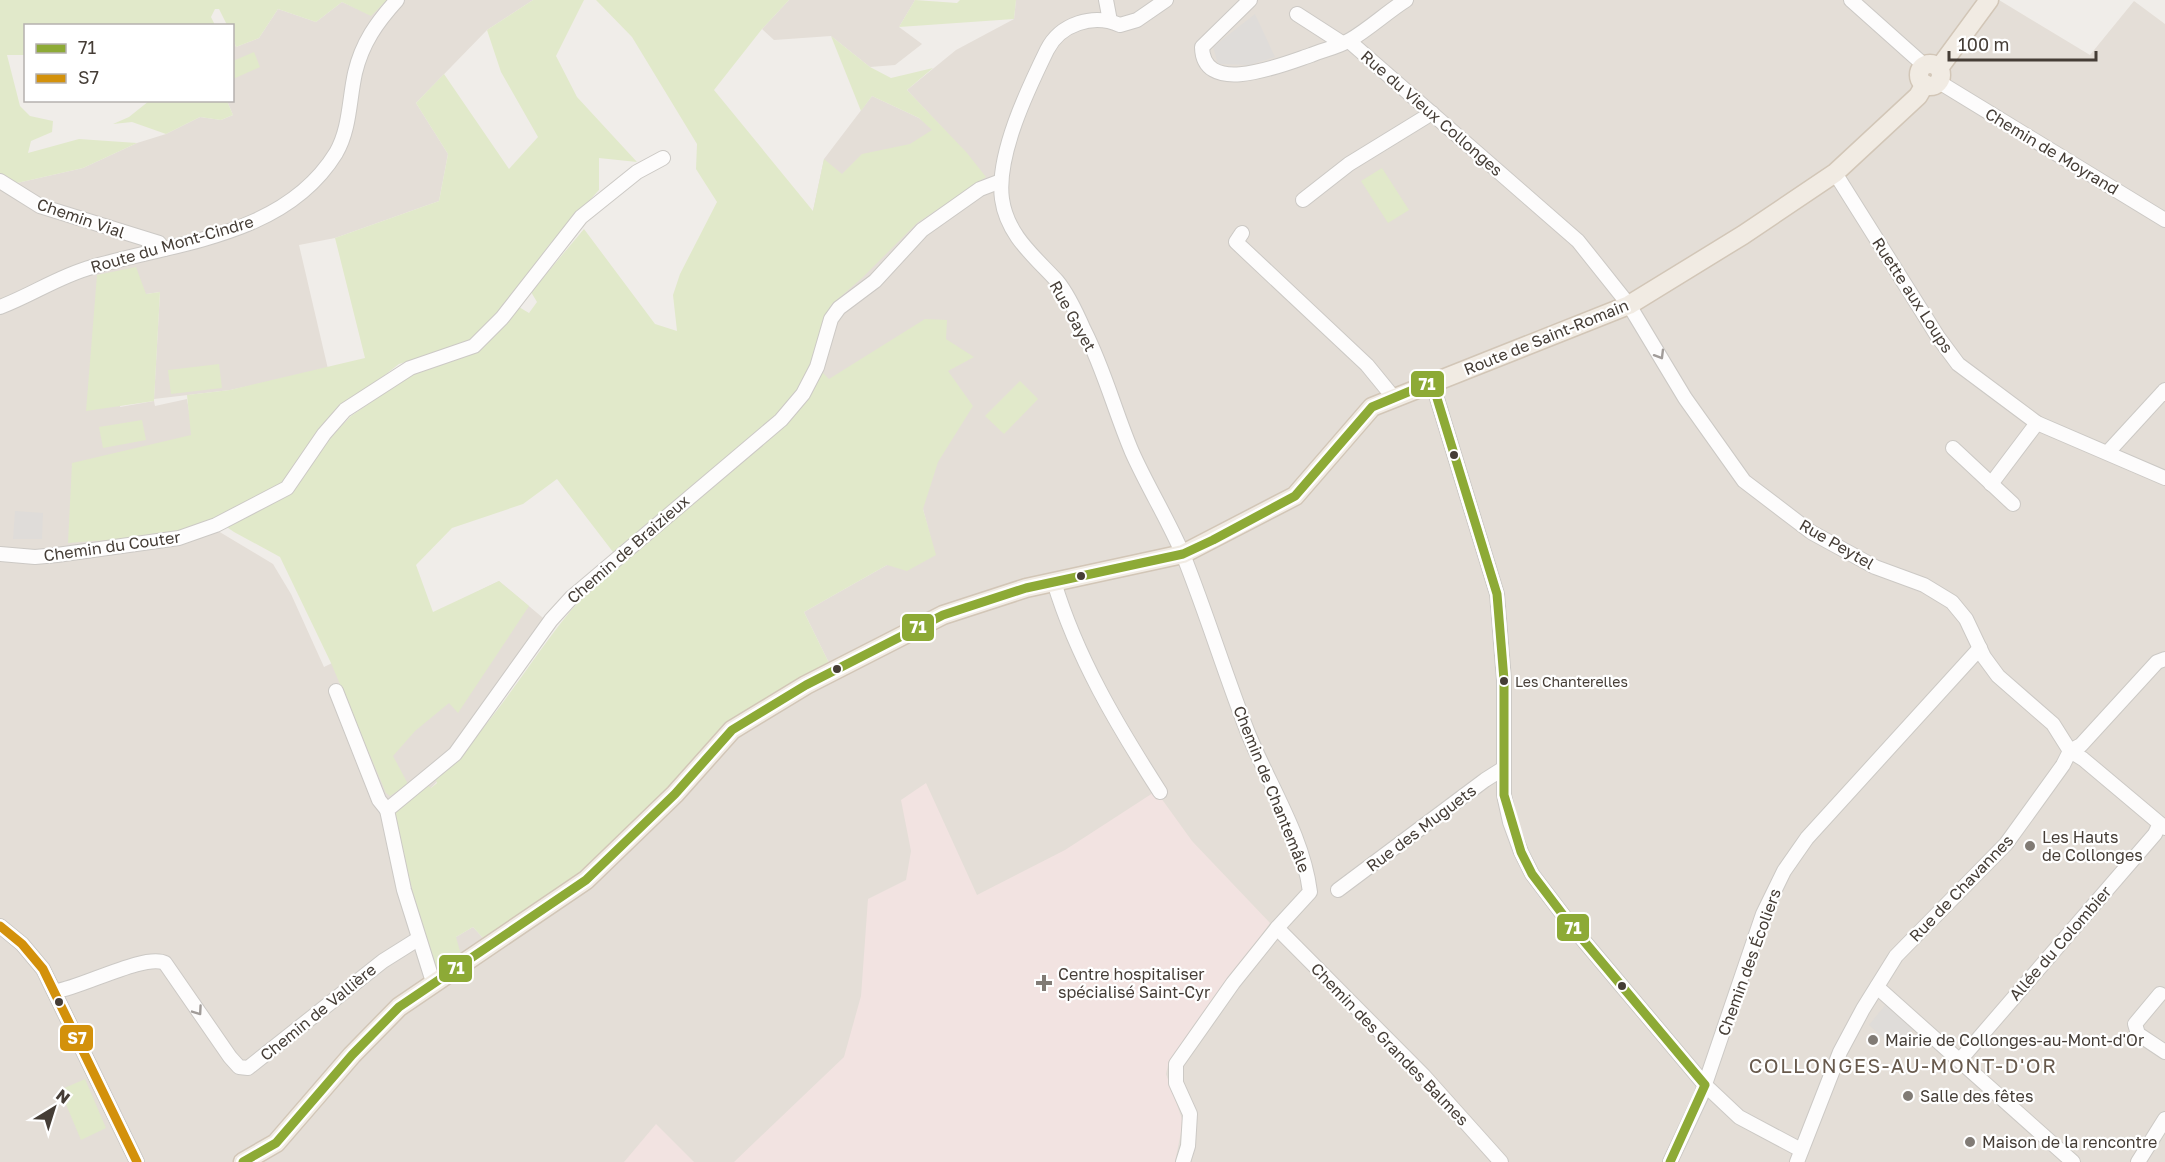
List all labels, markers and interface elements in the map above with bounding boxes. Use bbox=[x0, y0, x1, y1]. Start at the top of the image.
legend bbox=[24, 24, 234, 102]
scale bar bbox=[1949, 24, 2096, 62]
text: 100 m bbox=[1958, 33, 2009, 55]
text: 71 bbox=[78, 36, 97, 58]
street label: Rue du Vieux Collonges bbox=[1357, 46, 1507, 180]
text: S7 bbox=[78, 66, 99, 88]
street label: Chemin de Moyrand bbox=[1982, 103, 2122, 199]
street label: Chemin Vial bbox=[35, 194, 127, 242]
street label: Route du Mont-Cindre bbox=[88, 211, 256, 277]
street label: Ruette aux Loups bbox=[1868, 234, 1958, 356]
street label: Rue Gayet bbox=[1045, 277, 1101, 355]
street label: Route de Saint-Romain bbox=[1461, 295, 1631, 379]
one-way arrow bbox=[1652, 349, 1664, 359]
line badge: 71 bbox=[1410, 370, 1445, 398]
text: 71 bbox=[1419, 374, 1435, 394]
unlabelled marker bbox=[1448, 449, 1460, 461]
street label: Chemin de Braizieux bbox=[563, 490, 693, 608]
street label: Rue Peytel bbox=[1796, 515, 1878, 573]
street label: Chemin du Couter bbox=[42, 527, 182, 565]
unlabelled marker bbox=[1075, 570, 1087, 582]
line badge: 71 bbox=[901, 613, 935, 642]
text: 71 bbox=[910, 617, 926, 637]
unlabelled marker bbox=[831, 663, 843, 675]
place label: Les Chanterelles bbox=[1515, 673, 1628, 690]
marker: Les Chanterelles bbox=[1498, 675, 1510, 687]
street label: Chemin de Chantemâle bbox=[1229, 703, 1315, 875]
street label: Rue des Muguets bbox=[1362, 780, 1480, 876]
place label: Les Hauts de Collonges bbox=[2042, 827, 2143, 865]
street label: Rue de Chavannes bbox=[1905, 830, 2017, 946]
marker: Les Hauts de Collonges bbox=[2023, 839, 2037, 853]
street label: Allée du Colombier bbox=[2005, 882, 2115, 1004]
street label: Chemin des Écoliers bbox=[1713, 886, 1785, 1038]
line badge: 71 bbox=[1556, 913, 1590, 942]
text: 71 bbox=[1565, 918, 1581, 938]
line badge: 71 bbox=[438, 954, 473, 983]
text: 71 bbox=[448, 958, 464, 978]
street label: Chemin des Grandes Balmes bbox=[1307, 958, 1473, 1130]
street label: Chemin de Vallière bbox=[256, 959, 380, 1065]
place label: Centre hospitaliser spécialisé Saint-Cyr bbox=[1058, 964, 1210, 1002]
marker: Centre hospitaliser spécialisé Saint-Cyr bbox=[1035, 974, 1053, 992]
unlabelled marker bbox=[1616, 980, 1628, 992]
unlabelled marker bbox=[53, 996, 65, 1008]
one-way arrow bbox=[191, 1005, 202, 1016]
line badge: S7 bbox=[59, 1024, 94, 1052]
text: S7 bbox=[67, 1028, 87, 1048]
place label: Mairie de Collonges-au-Mont-d'Or bbox=[1885, 1030, 2144, 1050]
marker: Mairie de Collonges-au-Mont-d'Or bbox=[1866, 1033, 1880, 1047]
district label: COLLONGES-AU-MONT-D'OR bbox=[1749, 1053, 2057, 1077]
north arrow bbox=[24, 1078, 84, 1138]
text: N bbox=[52, 1085, 74, 1108]
place label: Salle des fêtes bbox=[1920, 1086, 2033, 1106]
marker: Salle des fêtes bbox=[1901, 1089, 1915, 1103]
place label: Maison de la rencontre bbox=[1982, 1132, 2157, 1152]
marker: Maison de la rencontre bbox=[1963, 1135, 1977, 1149]

